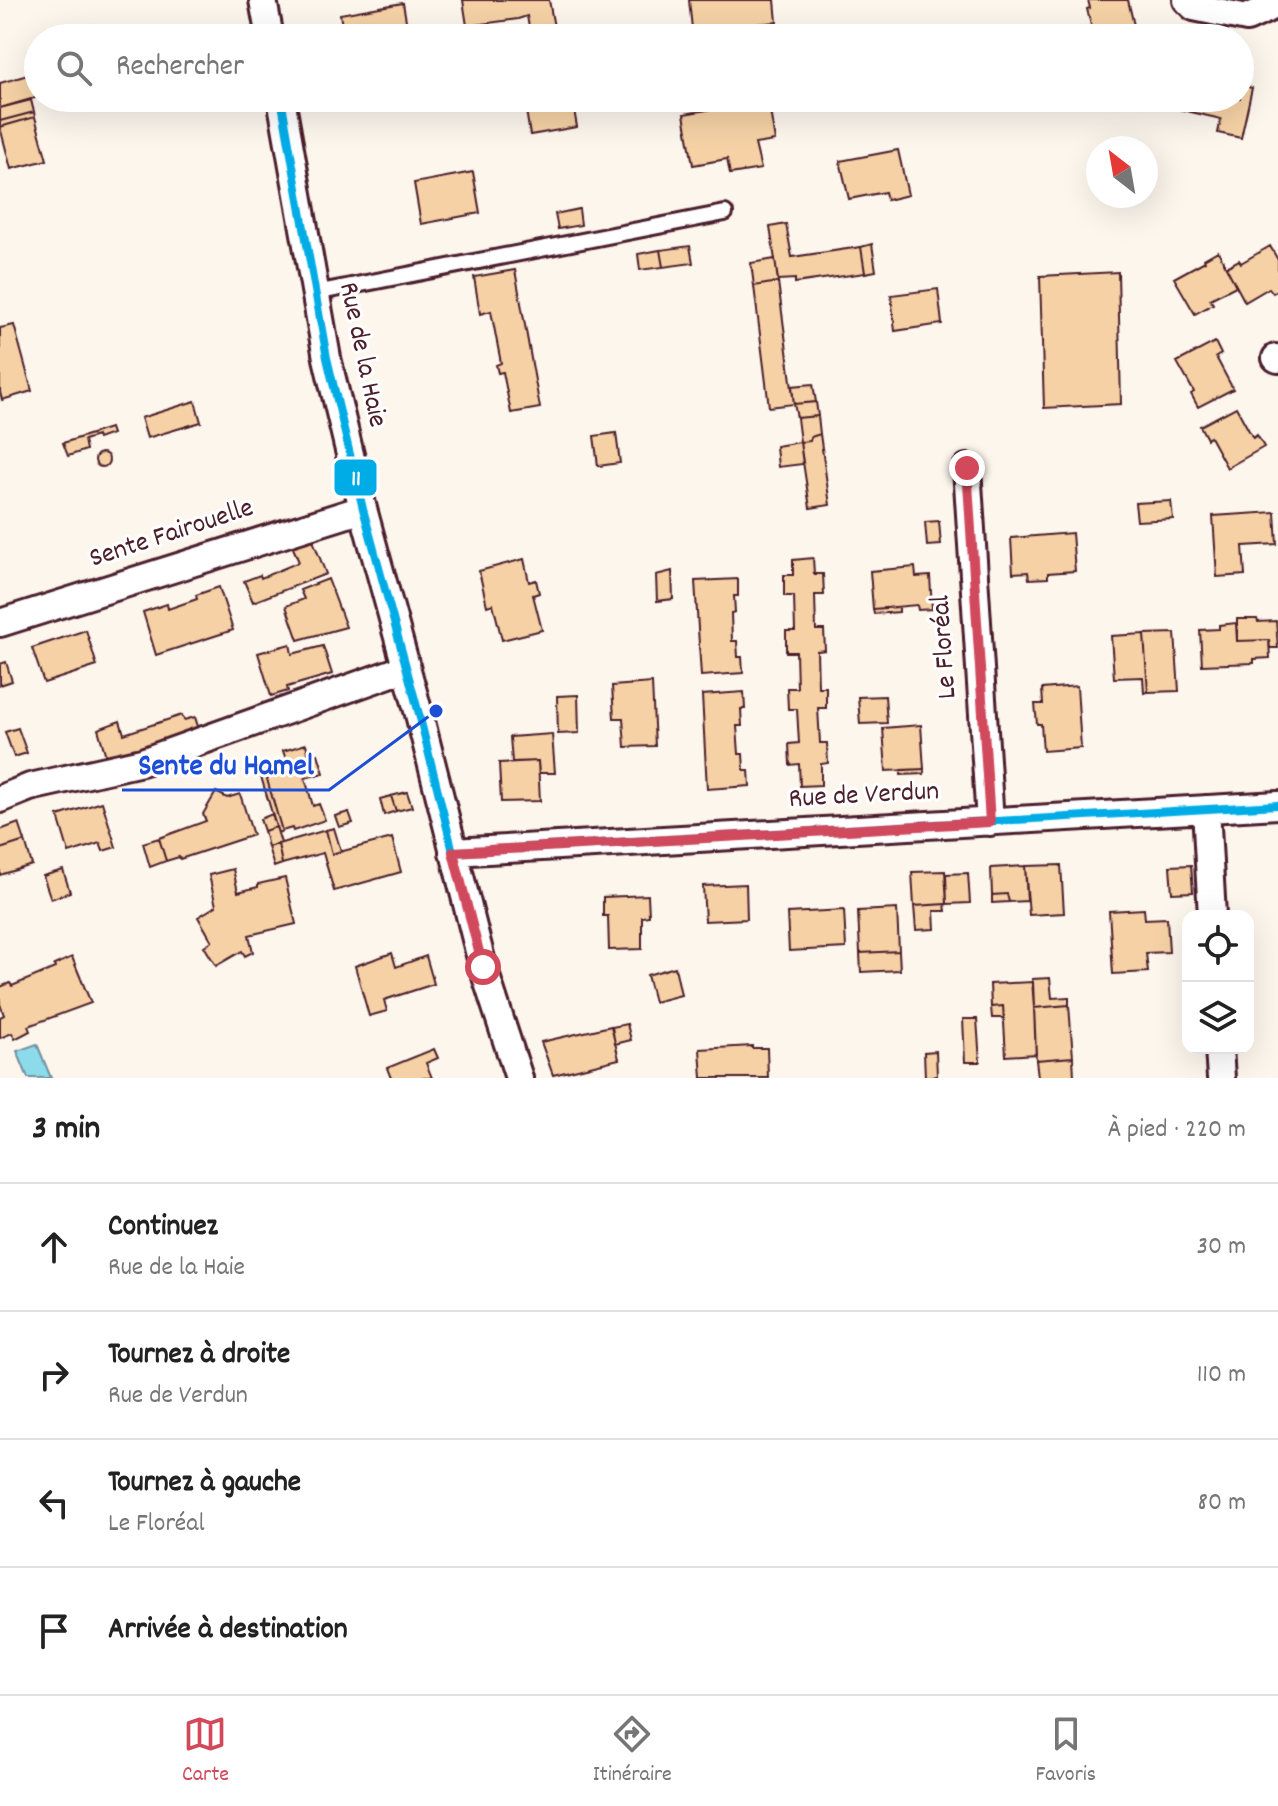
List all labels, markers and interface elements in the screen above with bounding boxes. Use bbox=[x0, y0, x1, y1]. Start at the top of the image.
search box bbox=[24, 24, 1254, 112]
icon: search bbox=[52, 46, 96, 90]
text: Rechercher bbox=[116, 47, 244, 90]
north arrow bbox=[1086, 136, 1158, 208]
street label: Rue de la Haie bbox=[326, 279, 396, 431]
route end bbox=[949, 450, 985, 486]
line badge: 11 bbox=[333, 458, 378, 497]
text: 11 bbox=[351, 465, 361, 496]
street label: Sente Fairouelle bbox=[85, 490, 259, 580]
street label: Le Floréal bbox=[922, 593, 970, 700]
callout: Sente du Hamel bbox=[122, 736, 329, 790]
text: Sente du Hamel bbox=[138, 747, 315, 790]
street label: Rue de Verdun bbox=[788, 773, 940, 821]
map controls bbox=[1182, 910, 1254, 1054]
button: locate bbox=[1182, 910, 1254, 982]
route start bbox=[465, 949, 501, 985]
button: layers bbox=[1182, 982, 1254, 1054]
text: 3 min bbox=[32, 1106, 100, 1155]
text: À pied · 220 m bbox=[1108, 1112, 1246, 1149]
text: Continuez bbox=[108, 1207, 218, 1250]
icon: ahead bbox=[32, 1225, 76, 1269]
text: 30 m bbox=[1196, 1229, 1246, 1266]
text: Rue de la Haie bbox=[108, 1250, 245, 1287]
text: Tournez à droite bbox=[108, 1335, 290, 1378]
icon: right bbox=[32, 1353, 76, 1397]
text: 110 m bbox=[1197, 1357, 1246, 1394]
text: Rue de Verdun bbox=[108, 1378, 248, 1415]
text: Tournez à gauche bbox=[108, 1463, 301, 1506]
icon: left bbox=[32, 1481, 76, 1525]
text: 80 m bbox=[1198, 1485, 1246, 1522]
text: Le Floréal bbox=[108, 1506, 205, 1543]
icon: arrive bbox=[32, 1609, 76, 1653]
text: Arrivée à destination bbox=[108, 1610, 348, 1653]
tab: Carte bbox=[182, 1712, 229, 1791]
tab: Itinéraire bbox=[593, 1712, 672, 1791]
tab: Favoris bbox=[1036, 1712, 1096, 1791]

